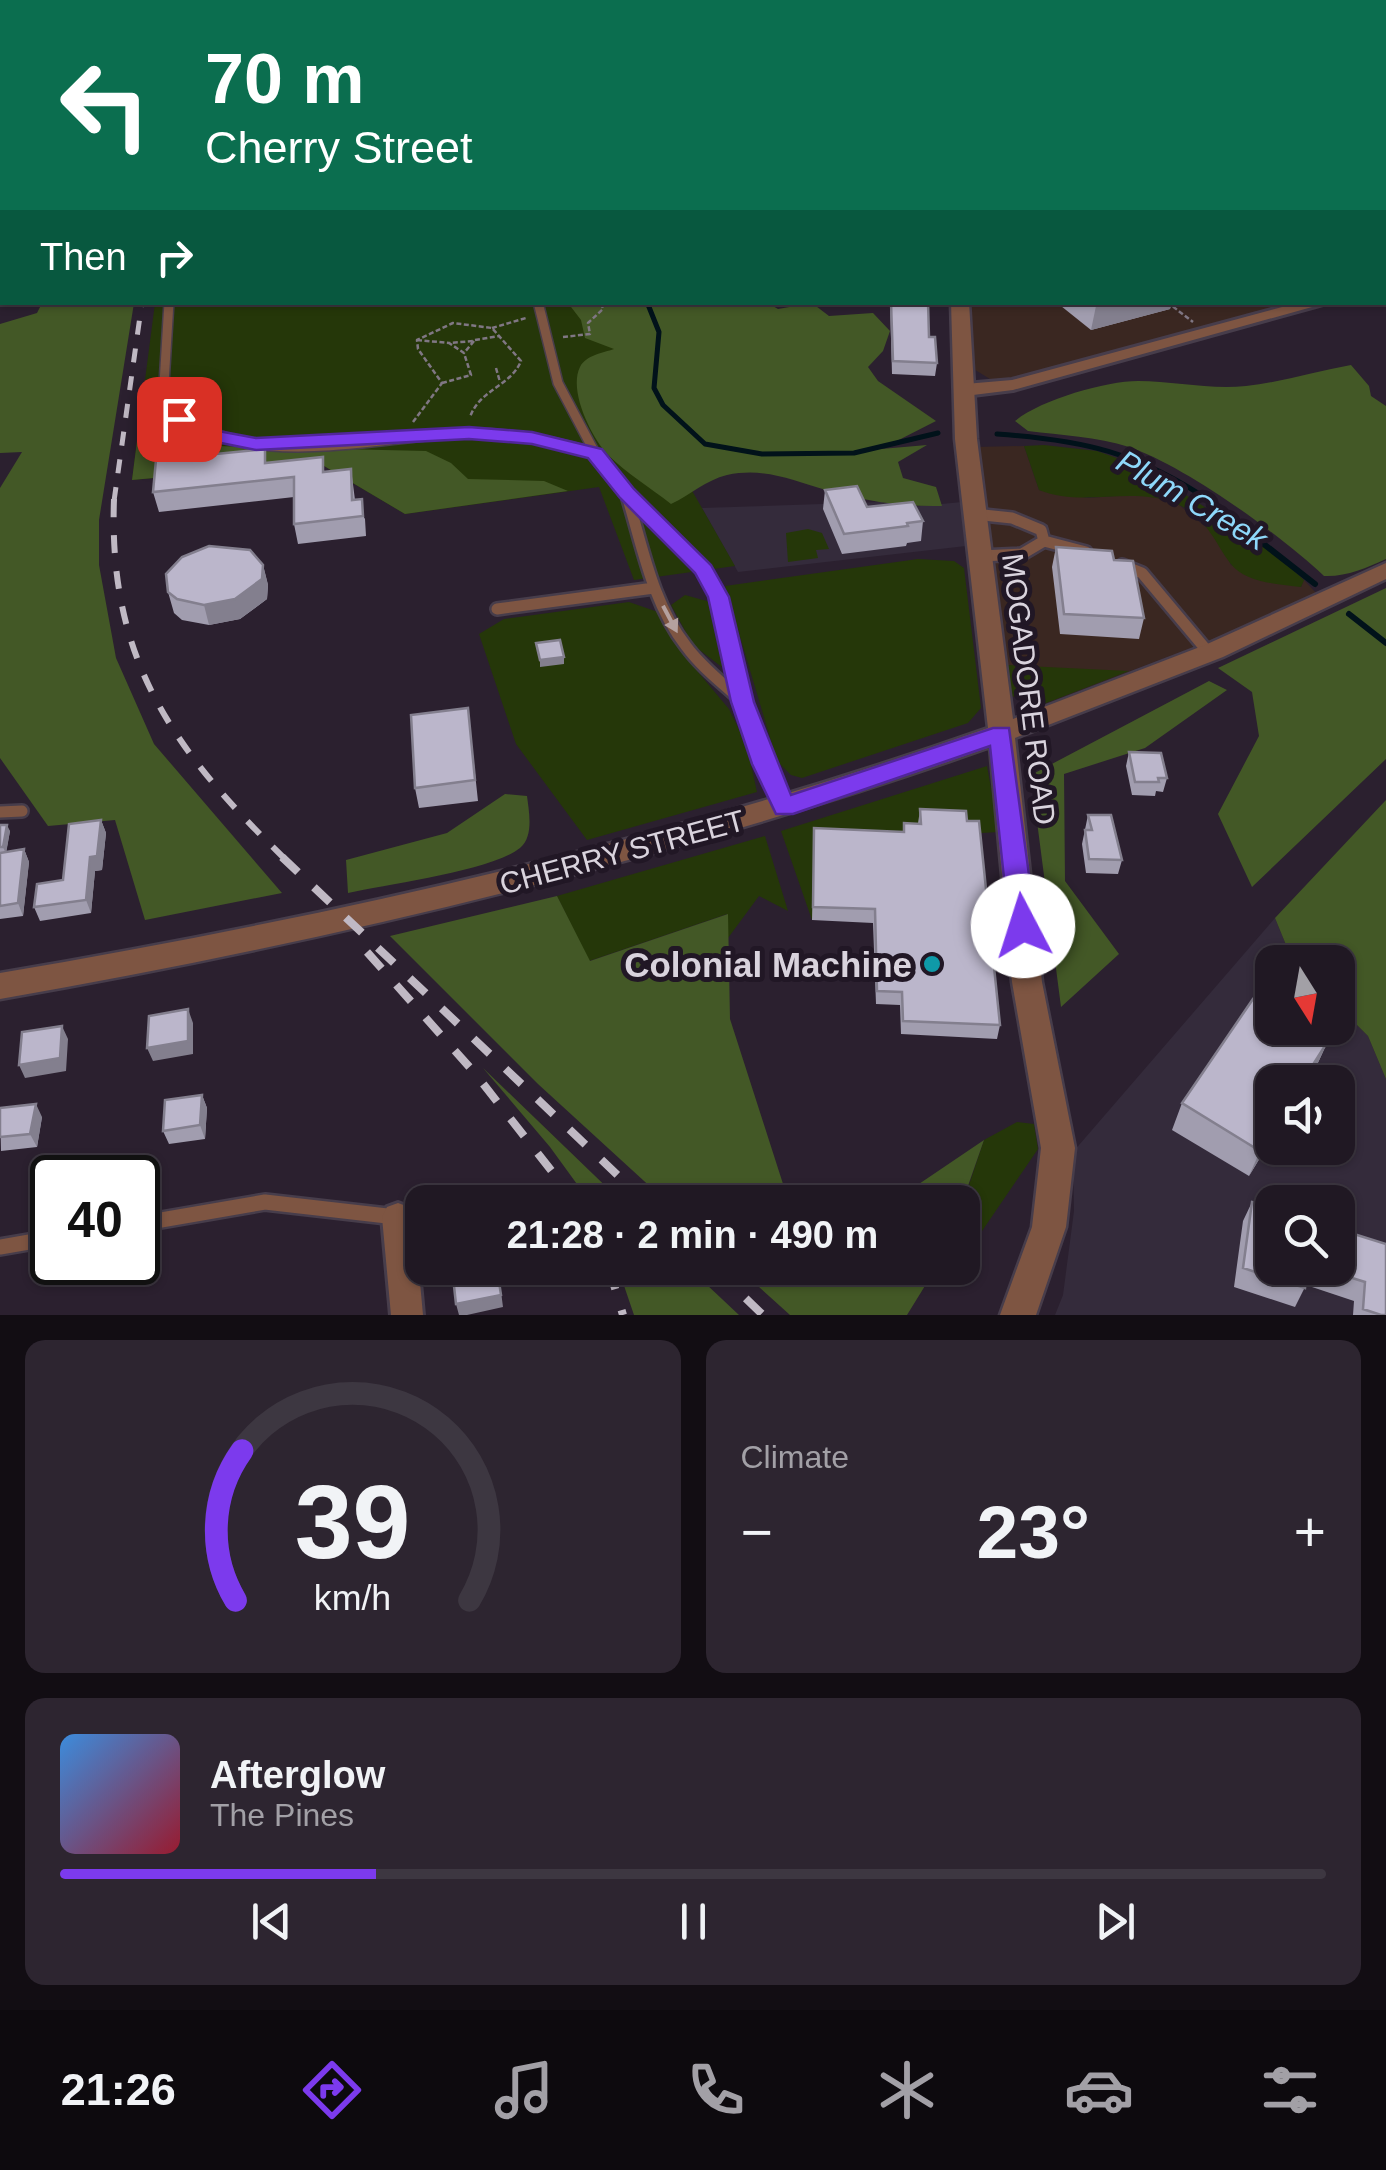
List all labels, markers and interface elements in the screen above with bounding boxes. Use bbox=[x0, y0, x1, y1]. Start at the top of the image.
icon: left bbox=[40, 40, 170, 170]
text: 70 m bbox=[205, 40, 365, 118]
text: Cherry Street bbox=[205, 122, 473, 173]
icon: right bbox=[147, 230, 202, 285]
text: Then bbox=[40, 236, 127, 278]
pin bbox=[137, 377, 222, 462]
icon: arrive bbox=[152, 392, 207, 447]
water label: Plum Creek bbox=[1111, 443, 1275, 558]
street label: MOGADORE ROAD bbox=[996, 551, 1062, 827]
one-way arrow bbox=[661, 604, 678, 633]
street label: CHERRY STREET bbox=[496, 803, 748, 901]
position arrow bbox=[971, 874, 1075, 978]
place label: Colonial Machine bbox=[624, 945, 912, 984]
north arrow bbox=[1255, 945, 1355, 1045]
map controls bbox=[1255, 945, 1355, 1285]
marker: Colonial Machine bbox=[921, 953, 943, 975]
button: sound bbox=[1255, 1065, 1355, 1165]
speed limit sign: 40 bbox=[30, 1155, 160, 1285]
button: search bbox=[1255, 1185, 1355, 1285]
text: 21:28 · 2 min · 490 m bbox=[507, 1214, 878, 1256]
text: Climate bbox=[741, 1439, 849, 1475]
text: 39 bbox=[295, 1464, 411, 1580]
text: 23° bbox=[977, 1490, 1090, 1574]
text: − bbox=[741, 1501, 773, 1563]
text: + bbox=[1294, 1501, 1326, 1563]
text: km/h bbox=[314, 1578, 391, 1618]
text: Afterglow bbox=[210, 1754, 385, 1796]
text: The Pines bbox=[210, 1797, 354, 1833]
icon: previous bbox=[244, 1894, 299, 1949]
icon: pause bbox=[666, 1894, 721, 1949]
icon: next bbox=[1088, 1894, 1143, 1949]
icon: directions bbox=[297, 2055, 367, 2125]
icon: music bbox=[489, 2055, 559, 2125]
icon: phone bbox=[681, 2055, 751, 2125]
icon: climate bbox=[872, 2055, 942, 2125]
icon: car bbox=[1064, 2055, 1134, 2125]
icon: filters bbox=[1255, 2055, 1325, 2125]
text: 21:26 bbox=[61, 2064, 176, 2115]

